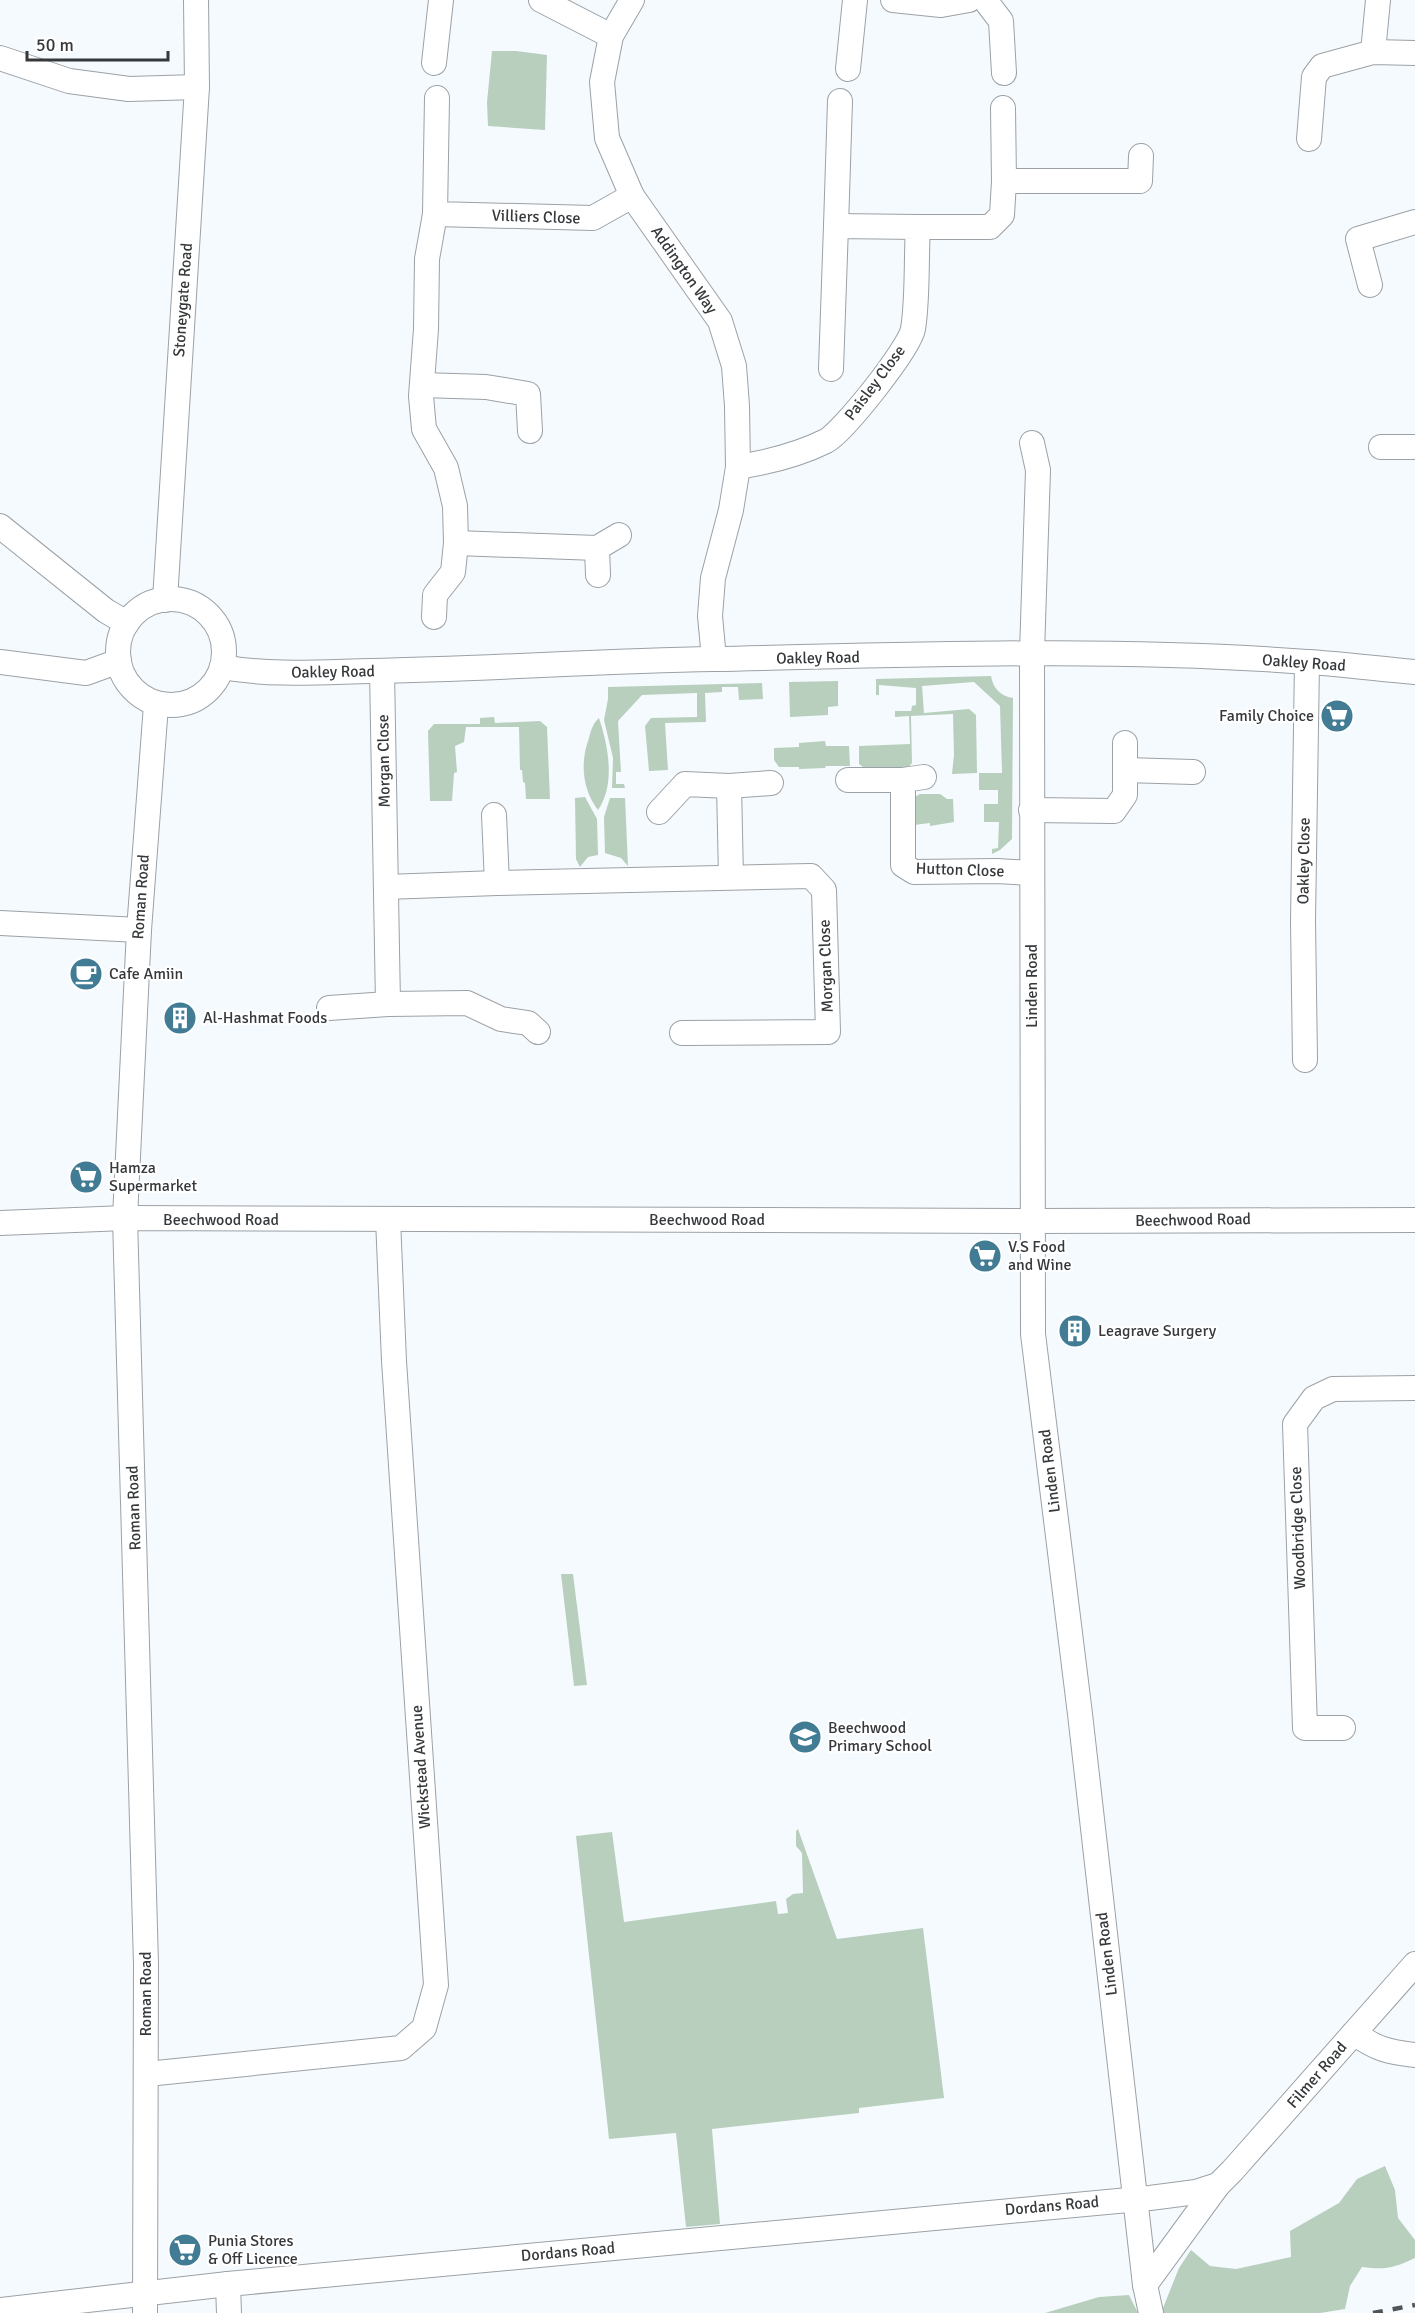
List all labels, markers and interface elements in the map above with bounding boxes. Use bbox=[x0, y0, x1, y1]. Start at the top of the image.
scale bar bbox=[27, 24, 168, 62]
text: 50 m bbox=[36, 34, 74, 56]
street label: Villiers Close bbox=[491, 205, 581, 229]
street label: Addington Way bbox=[646, 222, 722, 318]
street label: Stoneygate Road bbox=[169, 242, 197, 358]
street label: Paisley Close bbox=[840, 341, 910, 425]
street label: Oakley Road bbox=[776, 647, 860, 669]
street label: Oakley Road bbox=[1261, 650, 1347, 676]
street label: Oakley Road bbox=[291, 661, 375, 683]
supermarket icon: Family Choice bbox=[1319, 698, 1355, 734]
place label: Family Choice bbox=[1219, 706, 1314, 726]
street label: Morgan Close bbox=[373, 714, 395, 808]
street label: Oakley Close bbox=[1293, 817, 1315, 905]
street label: Roman Road bbox=[128, 854, 154, 940]
street label: Hutton Close bbox=[915, 858, 1005, 882]
street label: Morgan Close bbox=[814, 919, 838, 1013]
street label: Linden Road bbox=[1022, 944, 1042, 1028]
cafe icon: Cafe Amiin bbox=[68, 956, 104, 992]
place label: Cafe Amiin bbox=[109, 964, 183, 984]
building icon: Al-Hashmat Foods bbox=[162, 1000, 198, 1036]
place label: Al-Hashmat Foods bbox=[203, 1008, 327, 1028]
place label: Hamza Supermarket bbox=[109, 1158, 197, 1196]
supermarket icon: Hamza Supermarket bbox=[68, 1159, 104, 1195]
street label: Beechwood Road bbox=[1135, 1209, 1251, 1231]
street label: Beechwood Road bbox=[163, 1210, 279, 1230]
street label: Beechwood Road bbox=[649, 1210, 765, 1230]
place label: V.S Food and Wine bbox=[1008, 1237, 1072, 1275]
supermarket icon: V.S Food and Wine bbox=[967, 1238, 1003, 1274]
building icon: Leagrave Surgery bbox=[1057, 1313, 1093, 1349]
place label: Leagrave Surgery bbox=[1098, 1321, 1217, 1341]
street label: Linden Road bbox=[1035, 1428, 1065, 1514]
street label: Roman Road bbox=[123, 1465, 145, 1551]
street label: Woodbridge Close bbox=[1286, 1466, 1310, 1590]
street label: Wickstead Avenue bbox=[407, 1704, 435, 1830]
place label: Beechwood Primary School bbox=[828, 1718, 932, 1756]
school or university icon: Beechwood Primary School bbox=[787, 1719, 823, 1755]
street label: Linden Road bbox=[1092, 1911, 1122, 1997]
street label: Roman Road bbox=[136, 1951, 156, 2037]
street label: Filmer Road bbox=[1283, 2038, 1351, 2112]
street label: Dordans Road bbox=[1004, 2192, 1100, 2220]
place label: Punia Stores & Off Licence bbox=[208, 2231, 298, 2269]
supermarket icon: Punia Stores & Off Licence bbox=[167, 2232, 203, 2268]
street label: Dordans Road bbox=[520, 2238, 616, 2266]

